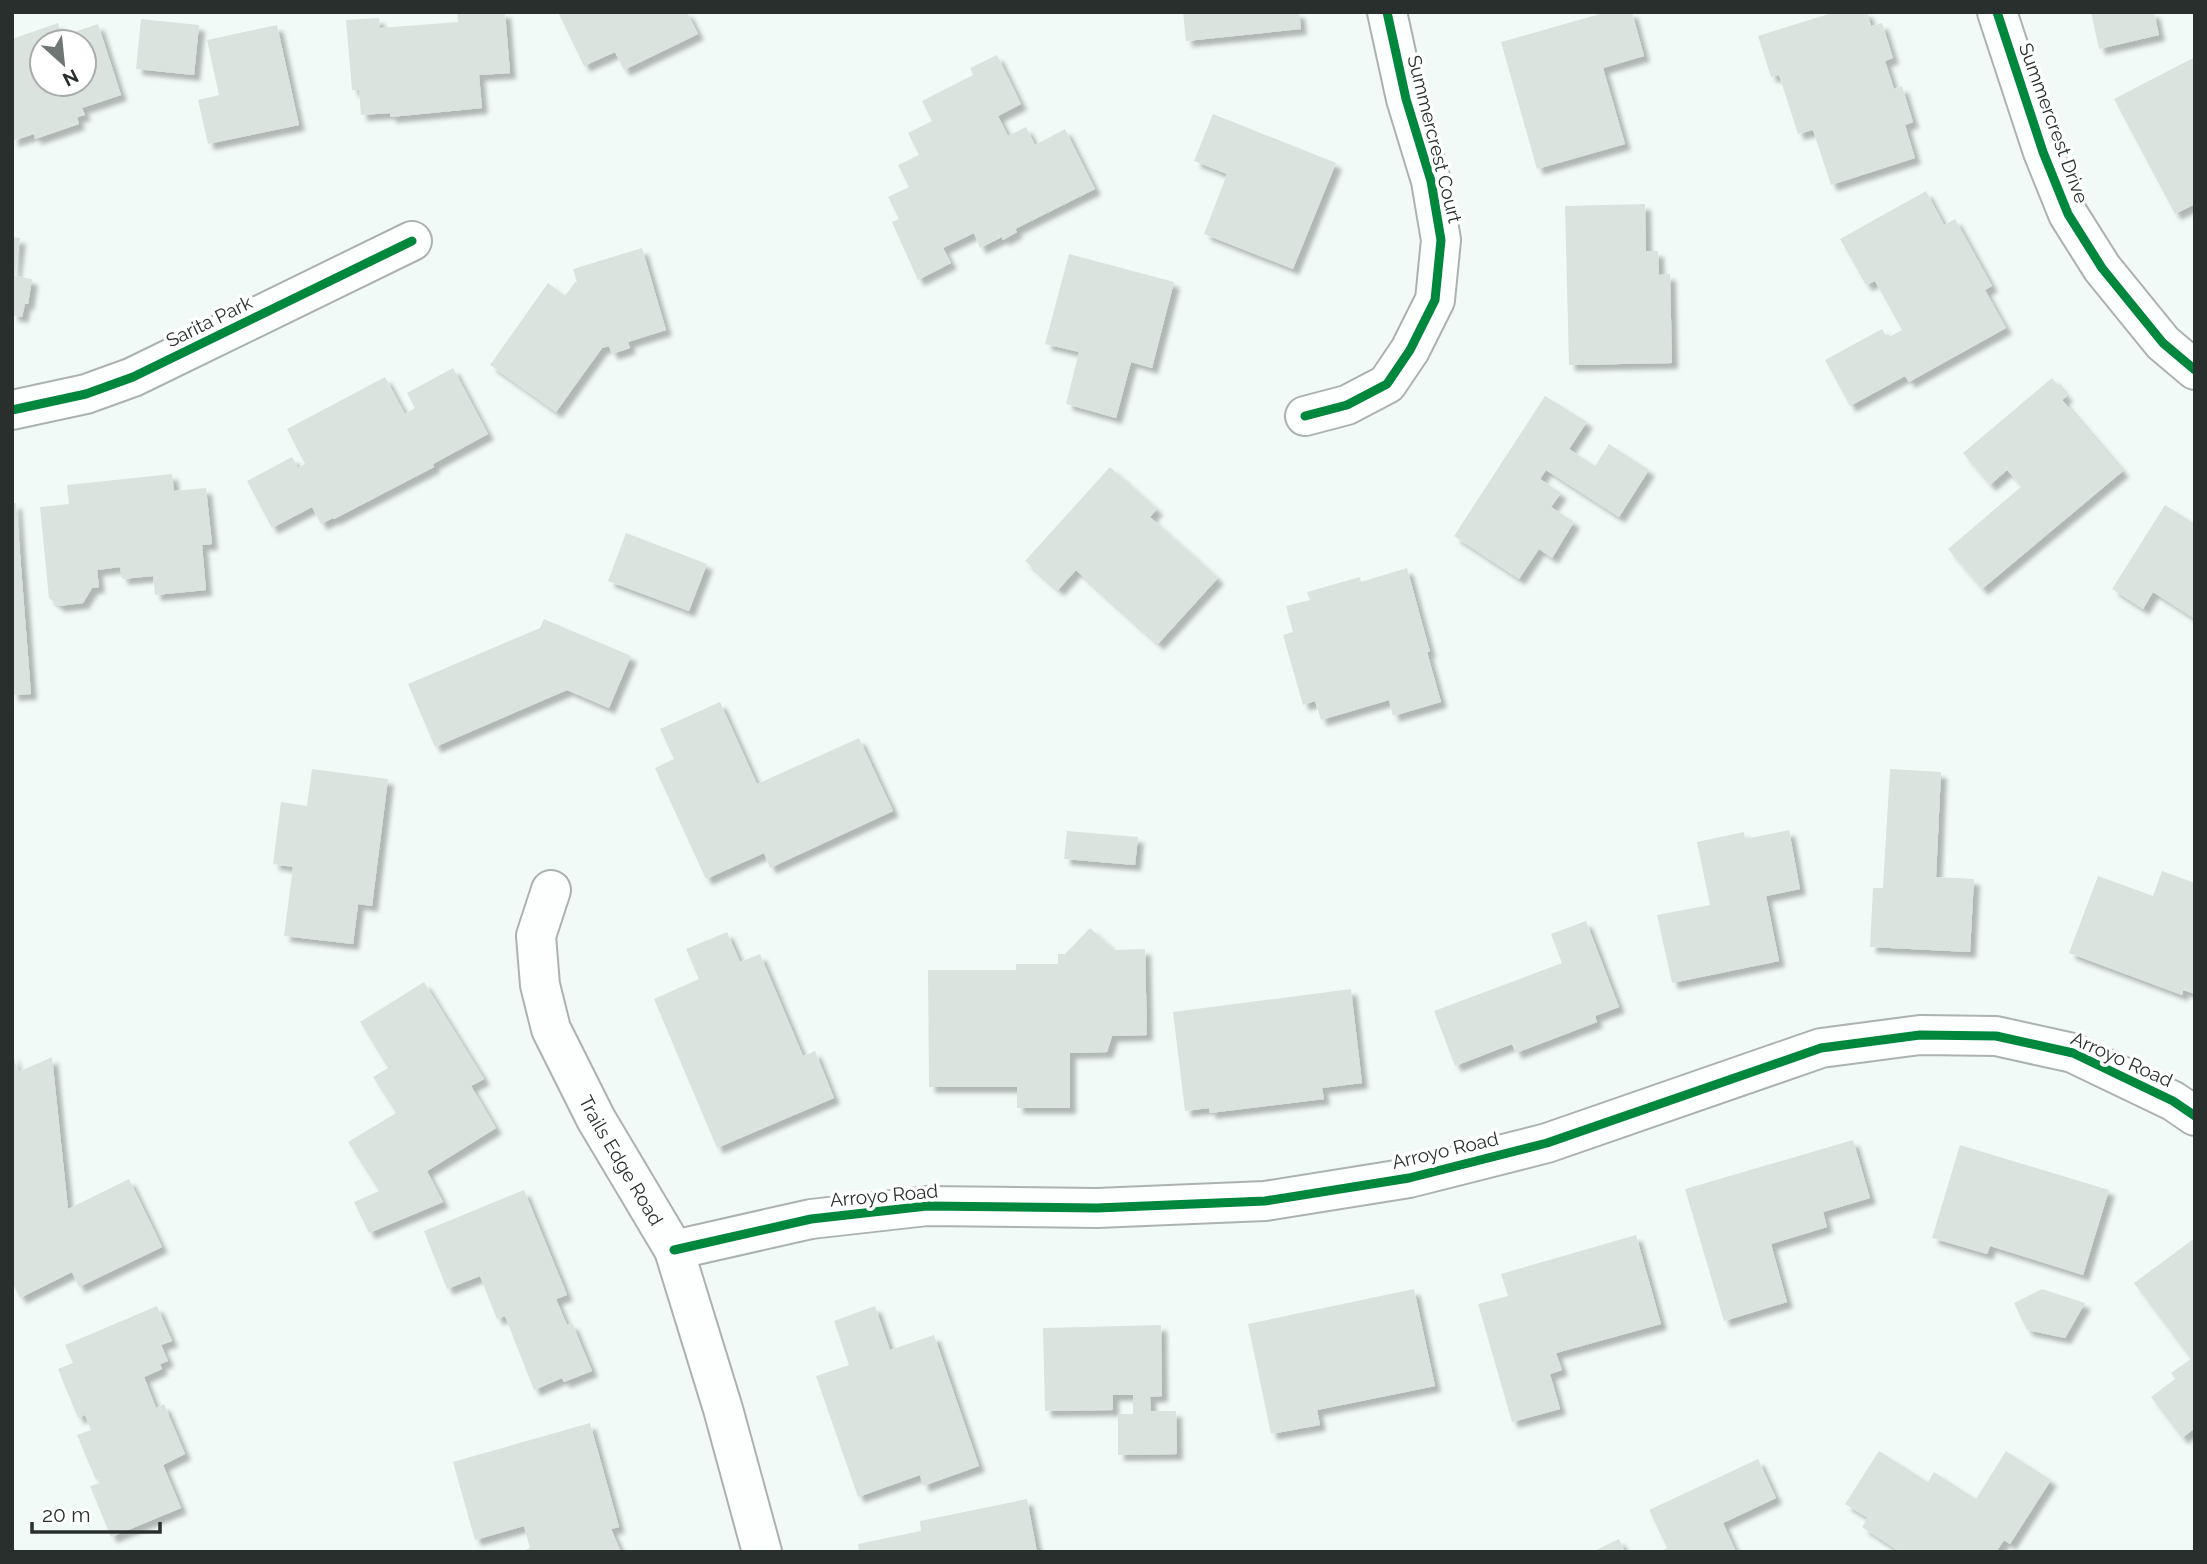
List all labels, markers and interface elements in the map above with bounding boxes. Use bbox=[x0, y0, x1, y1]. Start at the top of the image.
north arrow bbox=[28, 28, 98, 98]
street label: Summercrest Drive bbox=[2015, 40, 2093, 206]
street label: Summercrest Court bbox=[1403, 53, 1467, 226]
text: N bbox=[59, 65, 82, 91]
street label: Sarita Park bbox=[162, 291, 256, 351]
street label: Arroyo Road bbox=[2068, 1027, 2176, 1091]
street label: Trails Edge Road bbox=[575, 1092, 668, 1229]
street label: Arroyo Road bbox=[1390, 1127, 1500, 1173]
street label: Arroyo Road bbox=[829, 1179, 939, 1211]
scale bar bbox=[32, 1490, 159, 1534]
text: 20 m bbox=[42, 1502, 90, 1527]

